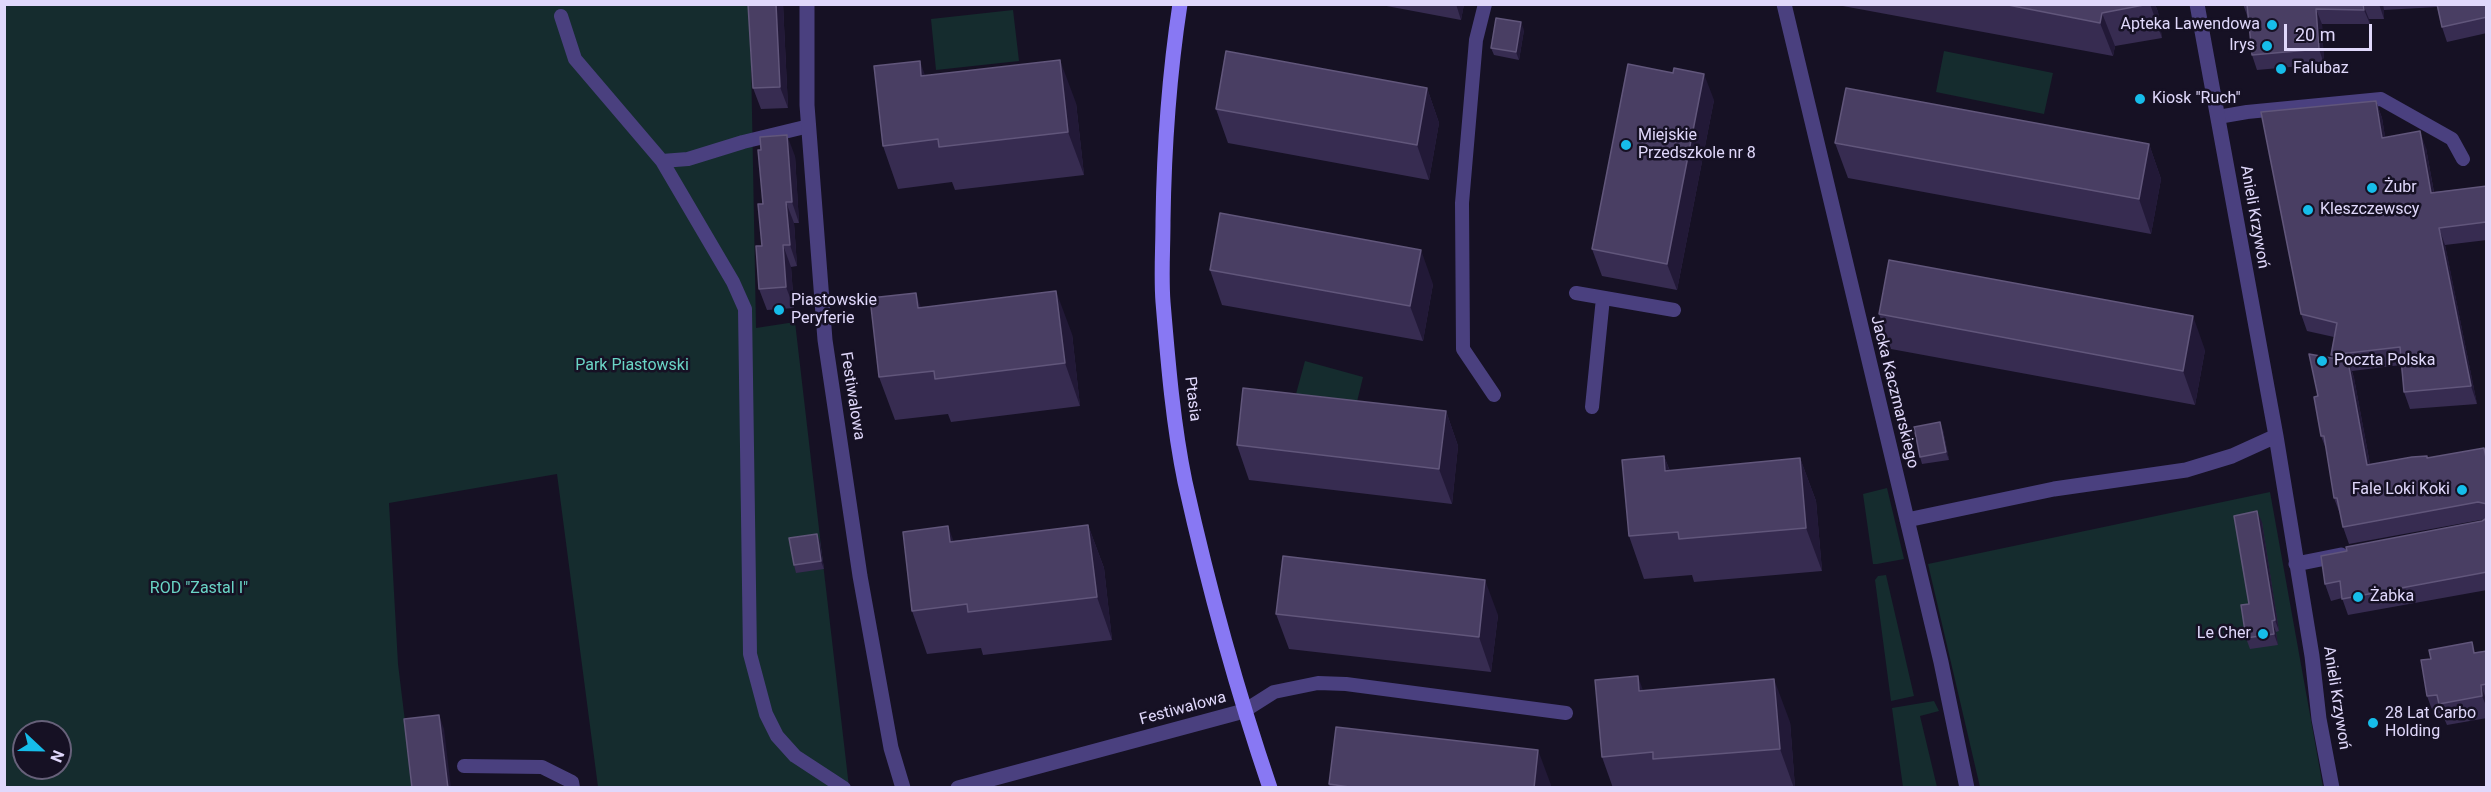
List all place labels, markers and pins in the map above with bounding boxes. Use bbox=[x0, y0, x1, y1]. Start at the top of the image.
place label: Apteka Lawendowa bbox=[2121, 15, 2260, 35]
marker: Apteka Lawendowa bbox=[2265, 18, 2279, 32]
place label: Irys bbox=[2229, 36, 2255, 56]
marker: Irys bbox=[2260, 39, 2274, 53]
place label: Falubaz bbox=[2293, 59, 2349, 79]
marker: Falubaz bbox=[2274, 62, 2288, 76]
place label: Kiosk "Ruch" bbox=[2152, 89, 2241, 109]
marker: Kiosk "Ruch" bbox=[2133, 92, 2147, 106]
place label: Miejskie Przedszkole nr 8 bbox=[1638, 126, 1756, 164]
marker: Miejskie Przedszkole nr 8 bbox=[1619, 138, 1633, 152]
place label: Żubr bbox=[2384, 178, 2417, 198]
marker: Żubr bbox=[2365, 181, 2379, 195]
place label: Kleszczewscy bbox=[2320, 200, 2419, 220]
marker: Kleszczewscy bbox=[2301, 203, 2315, 217]
place label: Piastowskie Peryferie bbox=[791, 291, 877, 329]
marker: Piastowskie Peryferie bbox=[772, 303, 786, 317]
place label: Poczta Polska bbox=[2334, 351, 2435, 371]
marker: Poczta Polska bbox=[2315, 354, 2329, 368]
place label: Fale Loki Koki bbox=[2352, 480, 2450, 500]
marker: Fale Loki Koki bbox=[2455, 483, 2469, 497]
place label: Żabka bbox=[2370, 587, 2414, 607]
marker: Żabka bbox=[2351, 590, 2365, 604]
place label: Le Cher bbox=[2197, 624, 2251, 644]
marker: Le Cher bbox=[2256, 627, 2270, 641]
place label: 28 Lat Carbo Holding bbox=[2385, 704, 2476, 742]
marker: 28 Lat Carbo Holding bbox=[2366, 716, 2380, 730]

